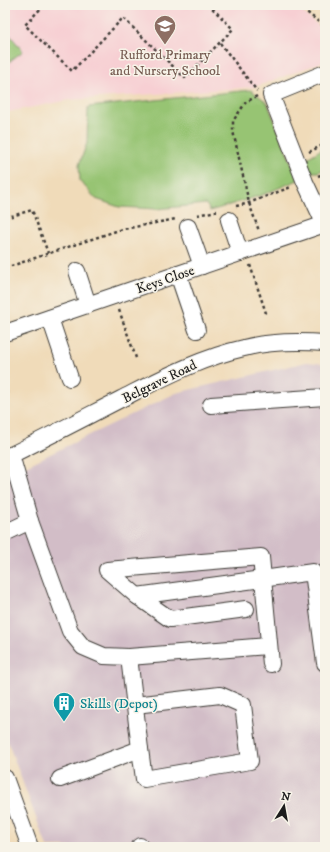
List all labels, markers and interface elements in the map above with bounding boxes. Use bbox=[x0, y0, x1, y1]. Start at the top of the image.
school or university icon: Rufford Primary and Nursery School bbox=[152, 13, 178, 46]
place label: Rufford Primary and Nursery School bbox=[110, 46, 221, 80]
street label: Keys Close bbox=[134, 262, 197, 298]
street label: Belgrave Road bbox=[119, 356, 200, 408]
building icon: Skills (Depot) bbox=[51, 690, 77, 723]
place label: Skills (Depot) bbox=[80, 695, 158, 713]
north arrow bbox=[264, 786, 304, 826]
text: N bbox=[280, 789, 291, 805]

